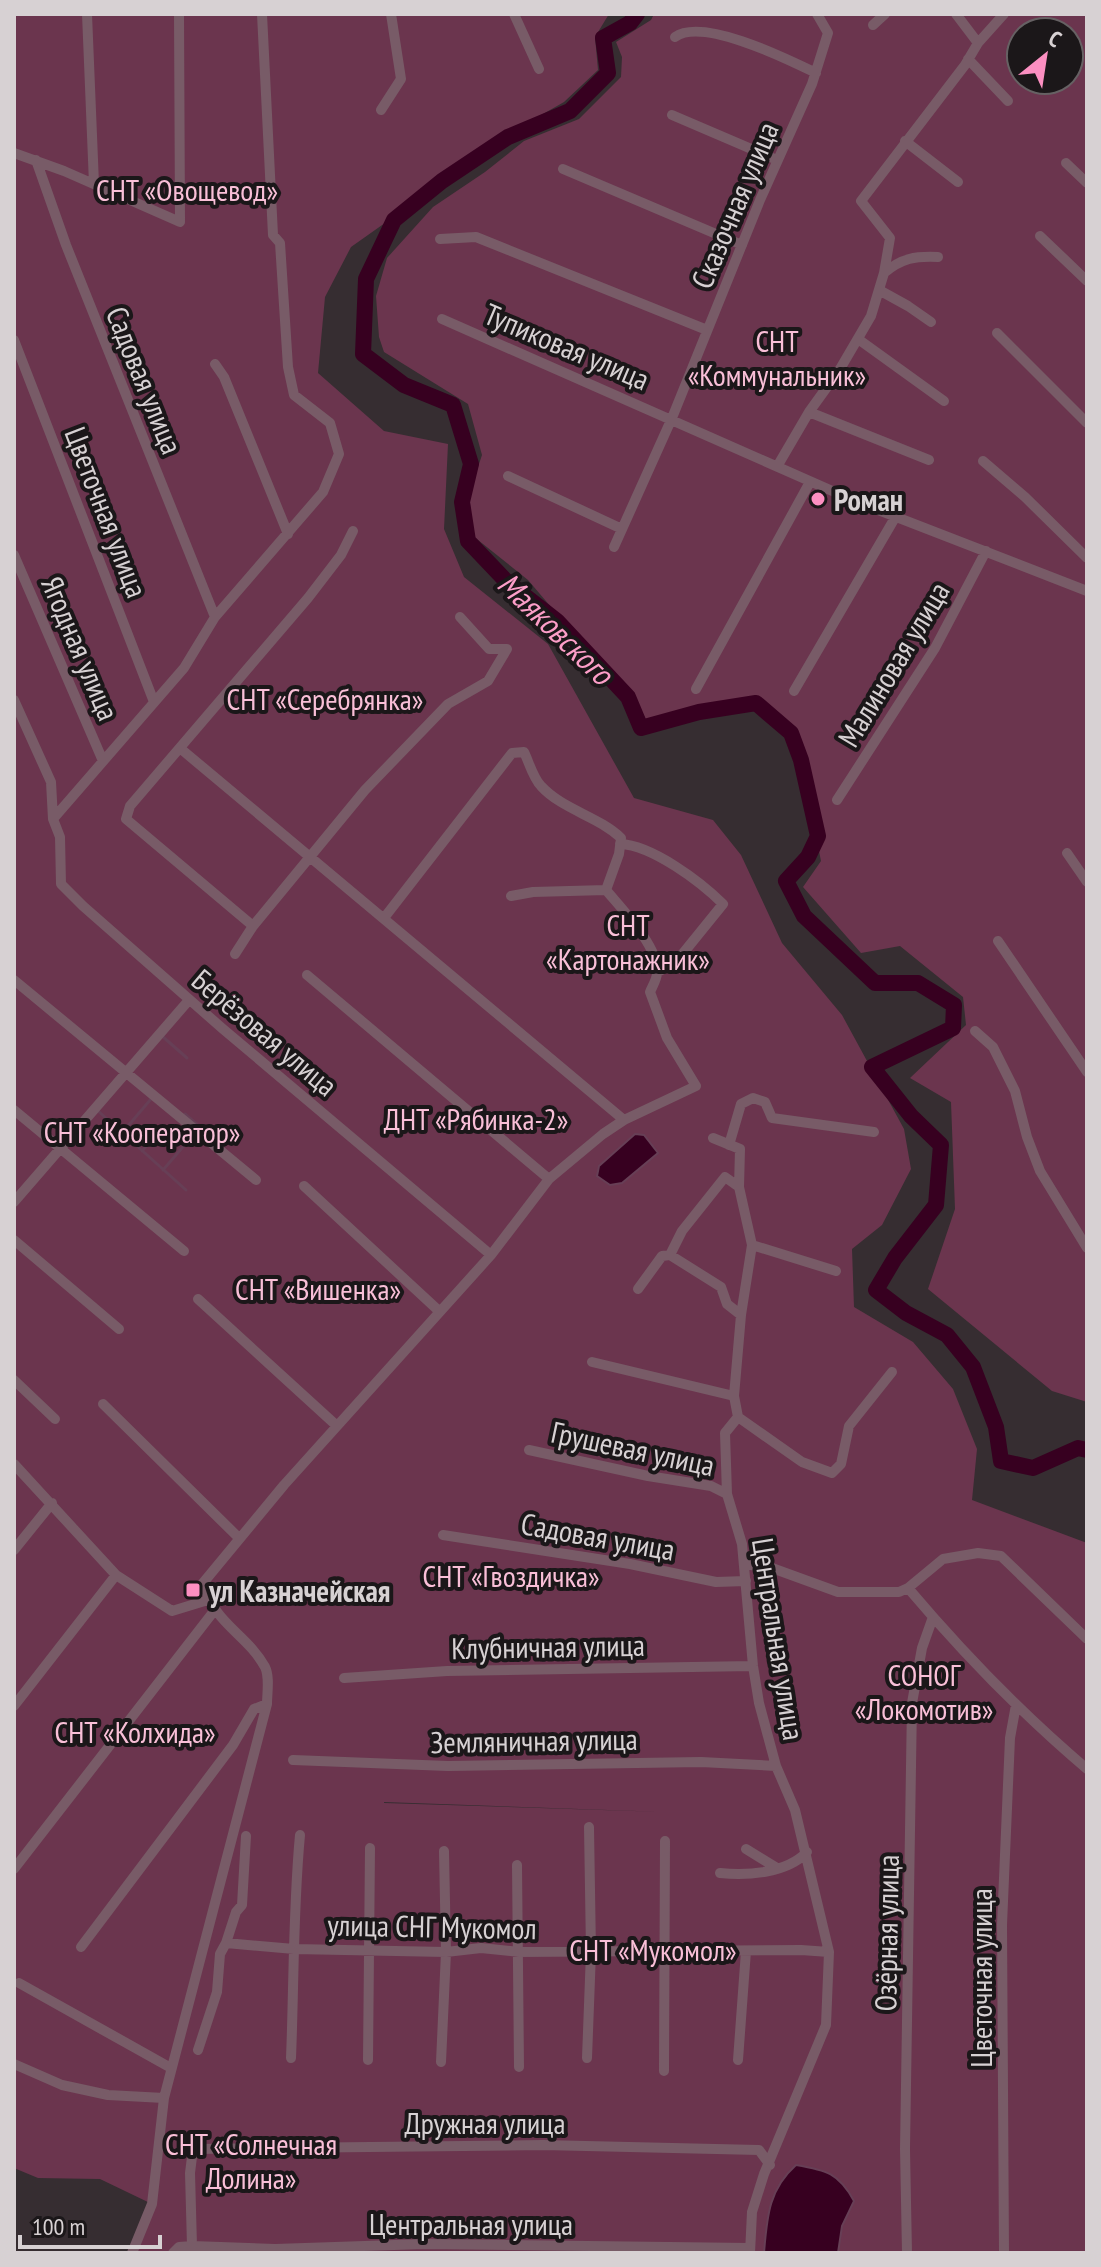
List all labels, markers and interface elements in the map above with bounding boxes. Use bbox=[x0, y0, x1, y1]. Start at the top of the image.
north arrow bbox=[1005, 16, 1085, 96]
text: С bbox=[1044, 24, 1066, 53]
street label: Сказочная улица bbox=[681, 116, 787, 294]
park label: СНТ «Овощевод» bbox=[96, 170, 278, 209]
street label: Тупиковая улица bbox=[479, 294, 655, 398]
street label: Садовая улица bbox=[98, 301, 192, 459]
park label: СНТ «Коммунальник» bbox=[688, 321, 866, 394]
street label: Цветочная улица bbox=[57, 421, 157, 603]
place label: Роман bbox=[834, 480, 903, 519]
marker: Роман bbox=[809, 490, 827, 508]
water label: Маяковского bbox=[489, 563, 624, 695]
street label: Ягодная улица bbox=[33, 570, 129, 726]
street label: Малиновая улица bbox=[828, 574, 958, 754]
park label: СНТ «Серебрянка» bbox=[227, 679, 423, 718]
park label: СНТ «Картонажник» bbox=[546, 905, 710, 978]
street label: Берёзовая улица bbox=[184, 960, 346, 1104]
park label: ДНТ «Рябинка-2» bbox=[384, 1099, 568, 1138]
park label: СНТ «Кооператор» bbox=[44, 1112, 240, 1151]
park label: СНТ «Вишенка» bbox=[235, 1269, 401, 1308]
street label: Грушевая улица bbox=[548, 1412, 718, 1484]
street label: Садовая улица bbox=[518, 1503, 678, 1569]
street label: Центральная улица bbox=[744, 1535, 814, 1743]
park label: СНТ «Гвоздичка» bbox=[422, 1556, 600, 1595]
place label: ул Казначейская bbox=[208, 1571, 390, 1610]
marker: ул Казначейская bbox=[184, 1581, 202, 1599]
street label: Клубничная улица bbox=[451, 1625, 645, 1667]
park label: СОНОГ «Локомотив» bbox=[855, 1655, 993, 1728]
park label: СНТ «Колхида» bbox=[54, 1712, 216, 1751]
street label: Земляничная улица bbox=[430, 1719, 638, 1761]
street label: Озёрная улица bbox=[865, 1854, 907, 2012]
street label: Цветочная улица bbox=[961, 1888, 1000, 2068]
street label: улица СНГ Мукомол bbox=[327, 1905, 537, 1947]
park label: СНТ «Мукомол» bbox=[569, 1930, 737, 1969]
street label: Дружная улица bbox=[405, 2103, 565, 2142]
park label: СНТ «Солнечная Долина» bbox=[165, 2124, 337, 2197]
scale bar bbox=[20, 2199, 160, 2249]
street label: Центральная улица bbox=[369, 2204, 573, 2243]
text: 100 m bbox=[32, 2211, 85, 2242]

